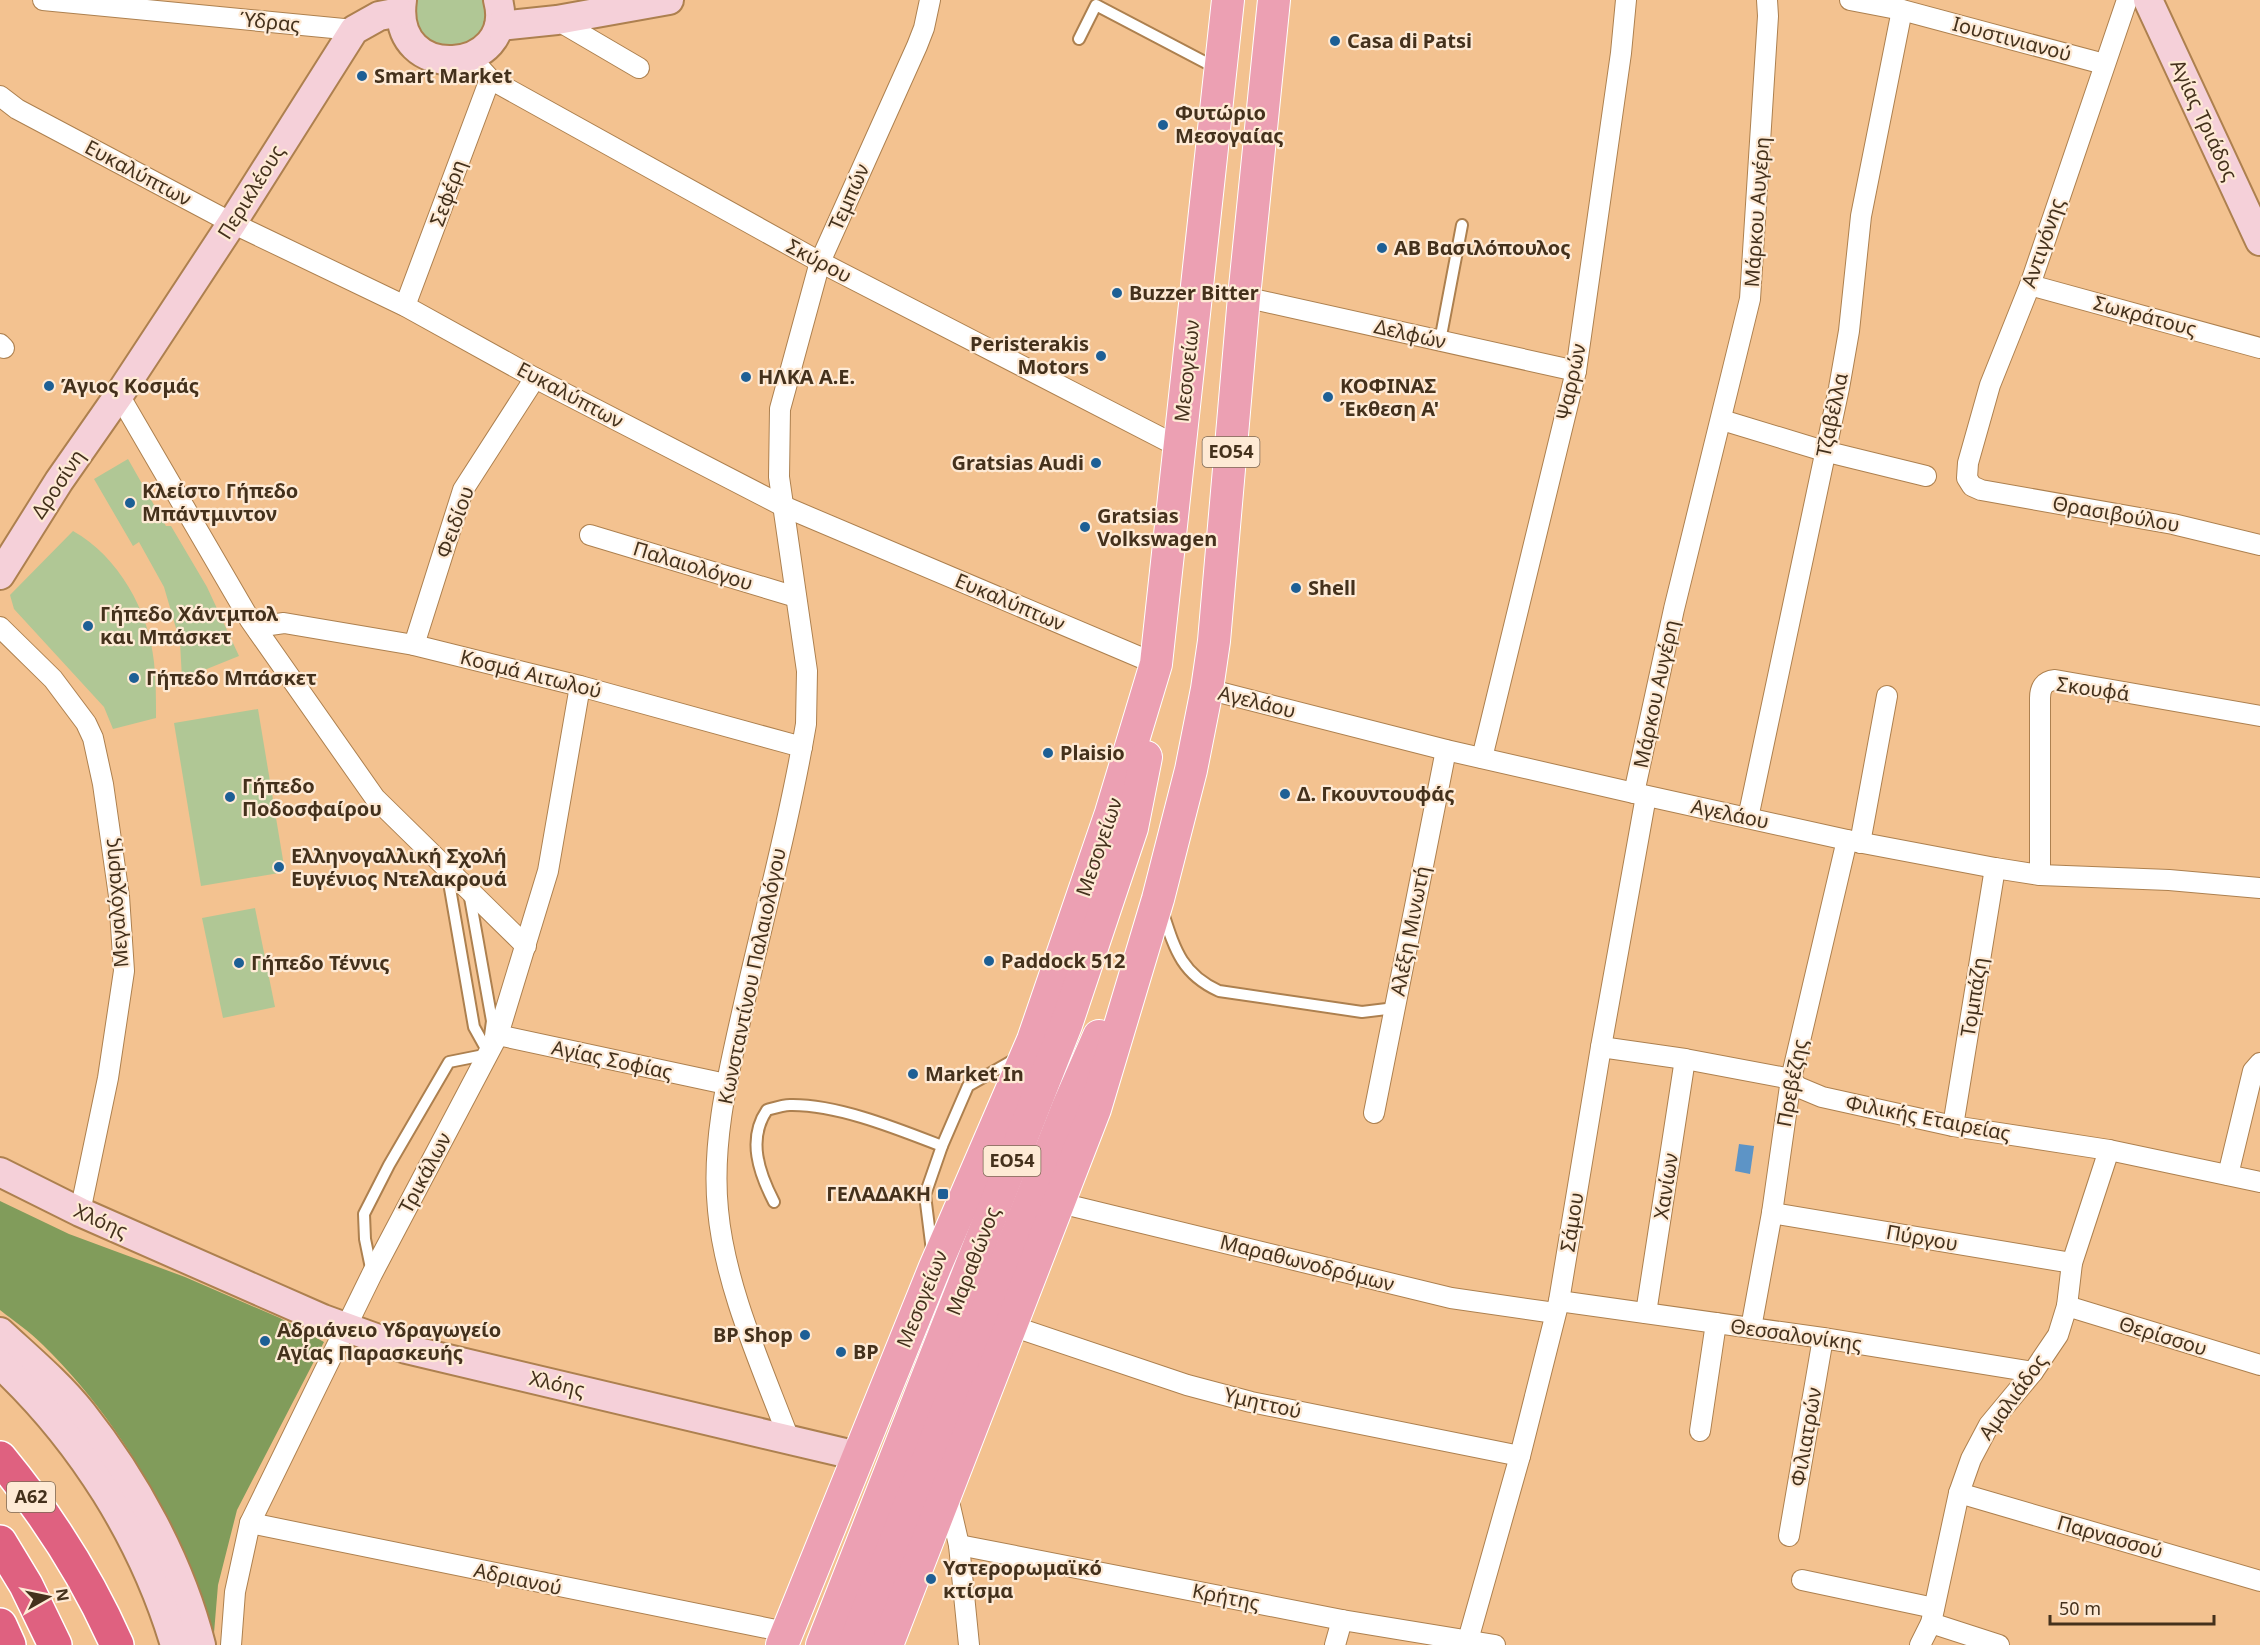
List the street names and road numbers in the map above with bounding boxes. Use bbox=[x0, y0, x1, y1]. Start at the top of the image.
street label: Ύδρας bbox=[239, 5, 302, 38]
street label: Ιουστινιανού bbox=[1950, 10, 2075, 67]
street label: Αγίας Τριάδος bbox=[2165, 55, 2244, 185]
street label: Ευκαλύπτων bbox=[80, 133, 196, 212]
street label: Μάρκου Αυγέρη bbox=[1738, 136, 1775, 288]
street label: Περικλέους bbox=[211, 139, 290, 244]
street label: Σεφέρη bbox=[423, 156, 472, 230]
street label: Τεμπών bbox=[822, 159, 875, 234]
street label: Αντιγόνης bbox=[2015, 194, 2071, 291]
street label: Σκύρου bbox=[782, 232, 857, 289]
street label: Σωκράτους bbox=[2091, 289, 2200, 342]
street label: Δελφών bbox=[1372, 312, 1449, 355]
street label: Μεσογείων bbox=[1168, 318, 1205, 423]
street label: Ψαρρών bbox=[1549, 341, 1592, 423]
street label: Ευκαλύπτων bbox=[512, 355, 628, 434]
street label: Τζαβέλλα bbox=[1809, 370, 1854, 460]
road number: ΕΟ54 bbox=[1202, 437, 1260, 467]
street label: Δροσίνη bbox=[25, 444, 91, 524]
street label: Φειδίου bbox=[429, 482, 480, 561]
street label: Θρασιβούλου bbox=[2050, 489, 2182, 538]
street label: Παλαιολόγου bbox=[630, 535, 756, 597]
street label: Ευκαλύπτων bbox=[951, 566, 1069, 637]
street label: Μάρκου Αυγέρη bbox=[1627, 617, 1684, 770]
street label: Κοσμά Αιτωλού bbox=[458, 643, 605, 704]
street label: Σκουφά bbox=[2055, 670, 2132, 707]
street label: Αγελάου bbox=[1216, 679, 1299, 724]
street label: Αγελάου bbox=[1689, 792, 1772, 835]
street label: Μεσογείων bbox=[1069, 794, 1128, 900]
street label: Μεγαλόχαρης bbox=[96, 837, 135, 969]
street label: Κωνσταντίνου Παλαιολόγου bbox=[711, 845, 792, 1107]
street label: Αλέξη Μινωτή bbox=[1384, 864, 1435, 998]
street label: Τομπάζη bbox=[1954, 955, 1993, 1039]
street label: Αγίας Σοφίας bbox=[549, 1034, 675, 1086]
street label: Πρεβέζης bbox=[1770, 1036, 1813, 1129]
street label: Φιλικής Εταιρείας bbox=[1843, 1088, 2013, 1147]
street label: Τρικάλων bbox=[392, 1128, 457, 1218]
road number: ΕΟ54 bbox=[984, 1146, 1040, 1176]
street label: Χανίων bbox=[1647, 1151, 1684, 1221]
street label: Σάμου bbox=[1553, 1190, 1590, 1254]
street label: Χλόης bbox=[70, 1197, 132, 1244]
street label: Μαραθώνος bbox=[939, 1202, 1006, 1319]
street label: Πύργου bbox=[1884, 1218, 1960, 1257]
street label: Μαραθωνοδρόμων bbox=[1217, 1228, 1397, 1297]
street label: Μεσογείων bbox=[890, 1246, 953, 1352]
street label: Θερίσσου bbox=[2116, 1309, 2211, 1362]
street label: Θεσσαλονίκης bbox=[1729, 1312, 1864, 1357]
street label: Αμαλιάδος bbox=[1972, 1348, 2053, 1445]
street label: Χλόης bbox=[527, 1364, 588, 1403]
street label: Υμηττού bbox=[1222, 1381, 1304, 1425]
street label: Φιλιατρών bbox=[1784, 1385, 1827, 1489]
road number: Α62 bbox=[7, 1482, 55, 1512]
street label: Παρνασσού bbox=[2054, 1509, 2166, 1565]
street label: Αδριανού bbox=[472, 1556, 565, 1601]
street label: Κρήτης bbox=[1190, 1577, 1262, 1616]

